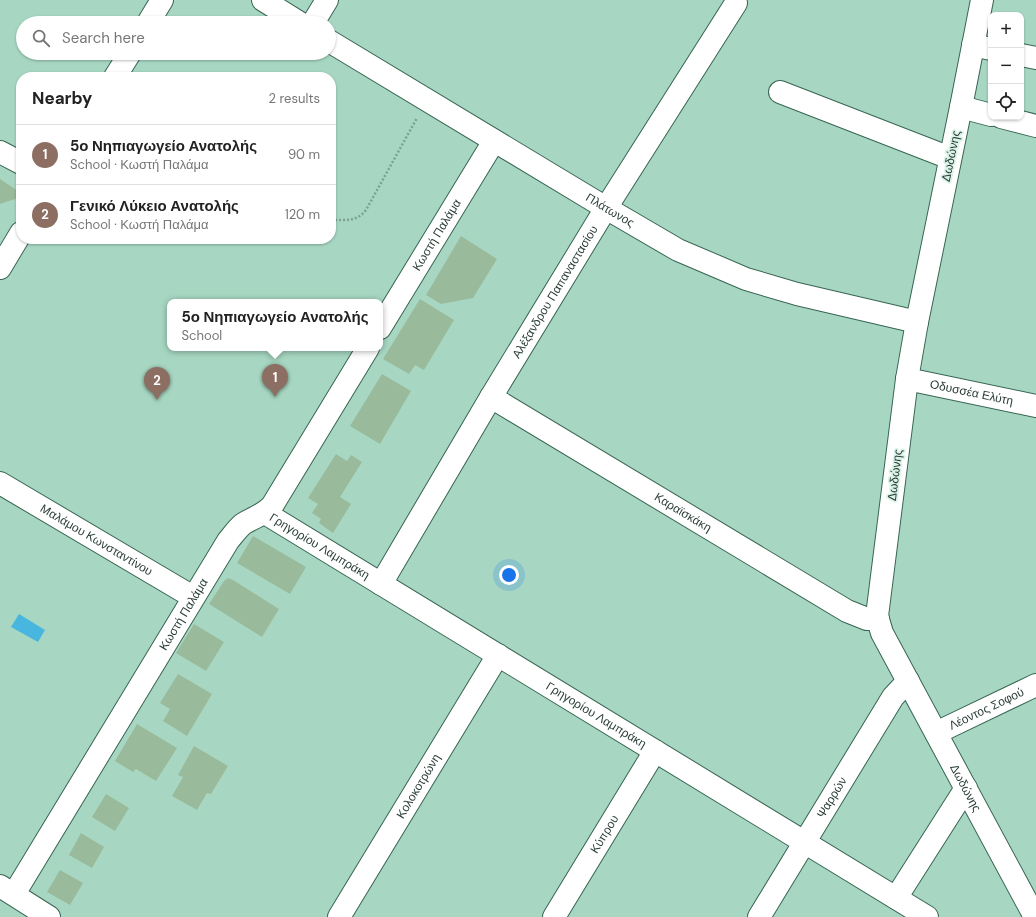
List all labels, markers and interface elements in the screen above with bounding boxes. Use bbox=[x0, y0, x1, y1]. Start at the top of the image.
map controls bbox=[988, 12, 1024, 120]
button: + bbox=[988, 12, 1024, 48]
search box bbox=[16, 16, 336, 60]
icon: search bbox=[30, 27, 52, 49]
text: Search here bbox=[62, 28, 145, 48]
button: − bbox=[988, 48, 1024, 84]
button: locate bbox=[988, 84, 1024, 120]
text: Nearby bbox=[32, 87, 92, 109]
text: 2 results bbox=[269, 90, 320, 107]
street label: Δωδώνης bbox=[938, 129, 964, 183]
text: 5ο Νηπιαγωγείο Ανατολής bbox=[70, 136, 257, 156]
text: 1 bbox=[43, 146, 47, 163]
text: 90 m bbox=[288, 146, 320, 163]
text: School · Κωστή Παλάμα bbox=[70, 156, 209, 173]
street label: Πλάτωνος bbox=[583, 190, 637, 231]
text: Γενικό Λύκειο Ανατολής bbox=[70, 196, 239, 216]
street label: Κωστή Παλάμα bbox=[409, 196, 465, 274]
text: 2 bbox=[41, 206, 49, 223]
text: 120 m bbox=[285, 206, 320, 223]
text: School · Κωστή Παλάμα bbox=[70, 216, 209, 233]
street label: Αλέξανδρου Παπαναστασίου bbox=[508, 222, 602, 361]
popup bbox=[167, 299, 383, 351]
text: 5ο Νηπιαγωγείο Ανατολής bbox=[181, 307, 369, 327]
text: School bbox=[181, 327, 222, 344]
pin: 1 bbox=[262, 364, 288, 397]
pin: 2 bbox=[144, 367, 170, 400]
street label: Οδυσσέα Ελύτη bbox=[929, 376, 1015, 409]
street label: Δωδώνης bbox=[884, 448, 906, 502]
street label: Καραϊσκάκη bbox=[651, 489, 715, 536]
street label: Μαλάμου Κωνσταντίνου bbox=[37, 501, 156, 579]
street label: Γρηγορίου Λαμπράκη bbox=[266, 510, 373, 583]
your location bbox=[499, 565, 519, 585]
street label: Κωστή Παλάμα bbox=[156, 575, 212, 653]
street label: Γρηγορίου Λαμπράκη bbox=[543, 678, 649, 752]
street label: Λέοντος Σοφού bbox=[946, 684, 1027, 734]
street label: Κολοκοτρώνη bbox=[393, 751, 444, 821]
street label: Δωδώνης bbox=[946, 761, 985, 815]
street label: Ψαρρών bbox=[813, 774, 851, 821]
street label: Κύπρου bbox=[587, 812, 622, 856]

